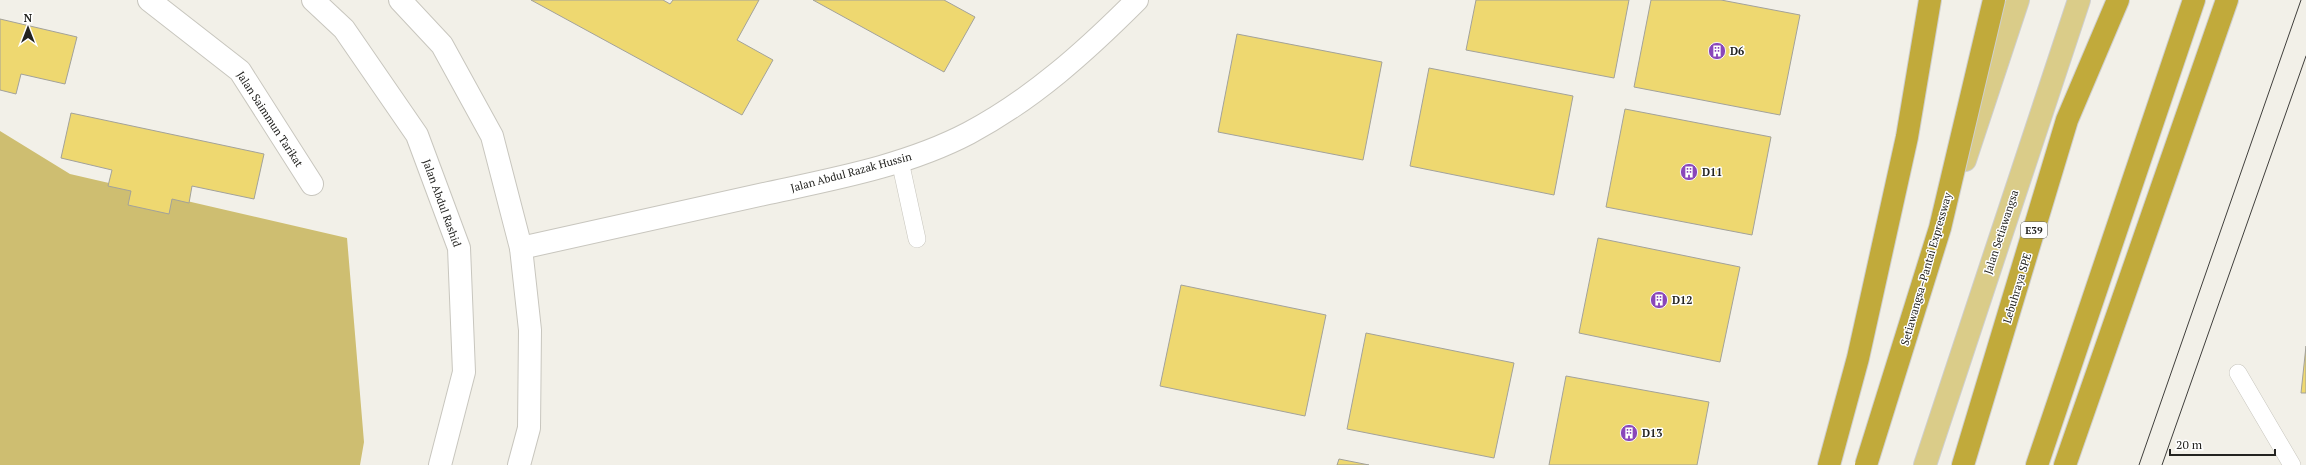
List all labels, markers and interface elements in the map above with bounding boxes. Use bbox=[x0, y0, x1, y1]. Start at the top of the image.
north arrow bbox=[8, 8, 48, 48]
text: N bbox=[24, 11, 33, 25]
building icon: D6 bbox=[1707, 41, 1727, 61]
place label: D6 bbox=[1730, 44, 1744, 58]
street label: Jalan Saimmun Tarikat bbox=[234, 68, 306, 170]
street label: Jalan Abdul Razak Hussin bbox=[789, 149, 913, 195]
street label: Jalan Abdul Rashid bbox=[420, 157, 464, 249]
building icon: D11 bbox=[1679, 162, 1699, 182]
place label: D11 bbox=[1702, 165, 1723, 179]
street label: Jalan Setiawangsa bbox=[1981, 188, 2021, 276]
street label: Setiawangsa–Pantai Expressway bbox=[1897, 190, 1955, 347]
road number: E39 bbox=[2021, 222, 2047, 238]
street label: Lebuhraya SPE bbox=[2000, 251, 2034, 325]
building icon: D12 bbox=[1649, 290, 1669, 310]
place label: D12 bbox=[1672, 293, 1693, 307]
building icon: D13 bbox=[1619, 423, 1639, 443]
place label: D13 bbox=[1642, 426, 1663, 440]
scale bar bbox=[2170, 431, 2275, 457]
text: 20 m bbox=[2176, 437, 2203, 452]

